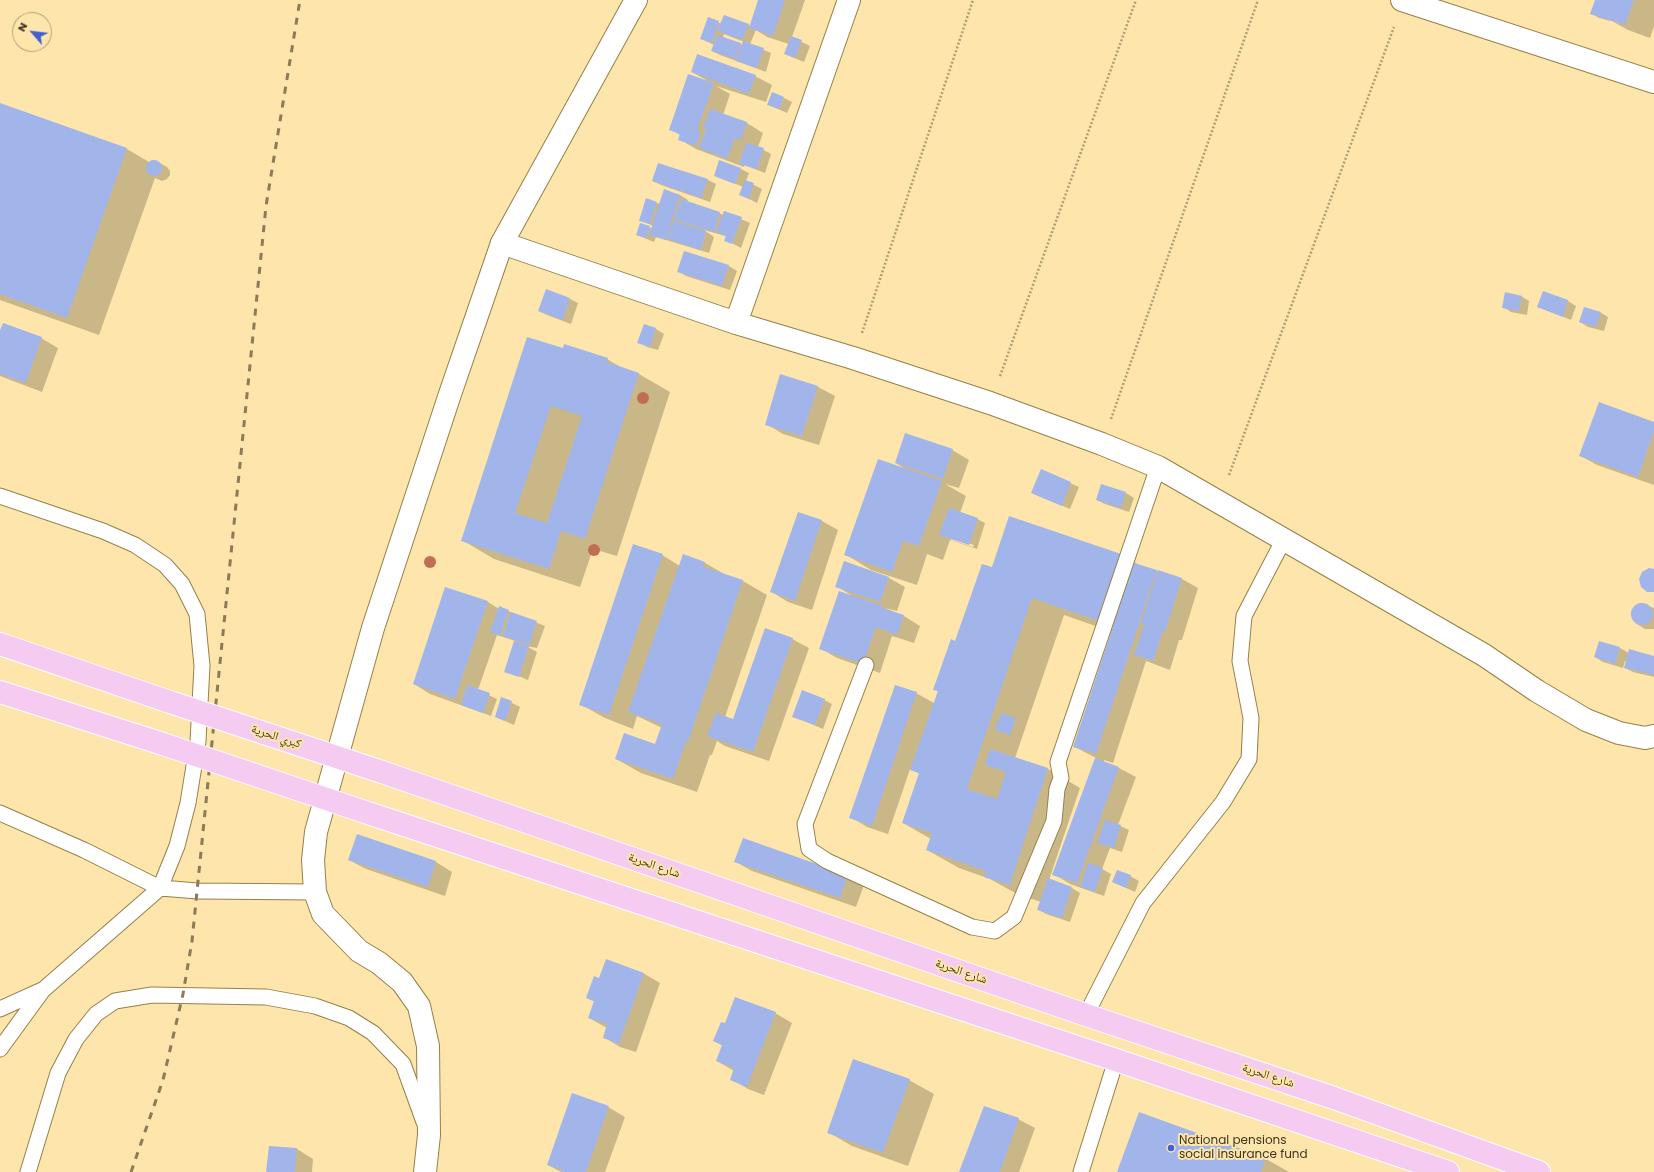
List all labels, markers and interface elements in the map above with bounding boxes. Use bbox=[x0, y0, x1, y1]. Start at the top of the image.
north arrow bbox=[12, 12, 52, 52]
text: N bbox=[13, 19, 31, 34]
street label: كبري الحرية bbox=[249, 722, 303, 752]
street label: شارع الحرية bbox=[626, 850, 682, 882]
street label: شارع الحرية bbox=[933, 956, 989, 988]
street label: شارع الحرية bbox=[1240, 1061, 1296, 1091]
place label: National pensions social insurance fund bbox=[1179, 1134, 1308, 1162]
marker: National pensions social insurance fund bbox=[1166, 1143, 1176, 1153]

